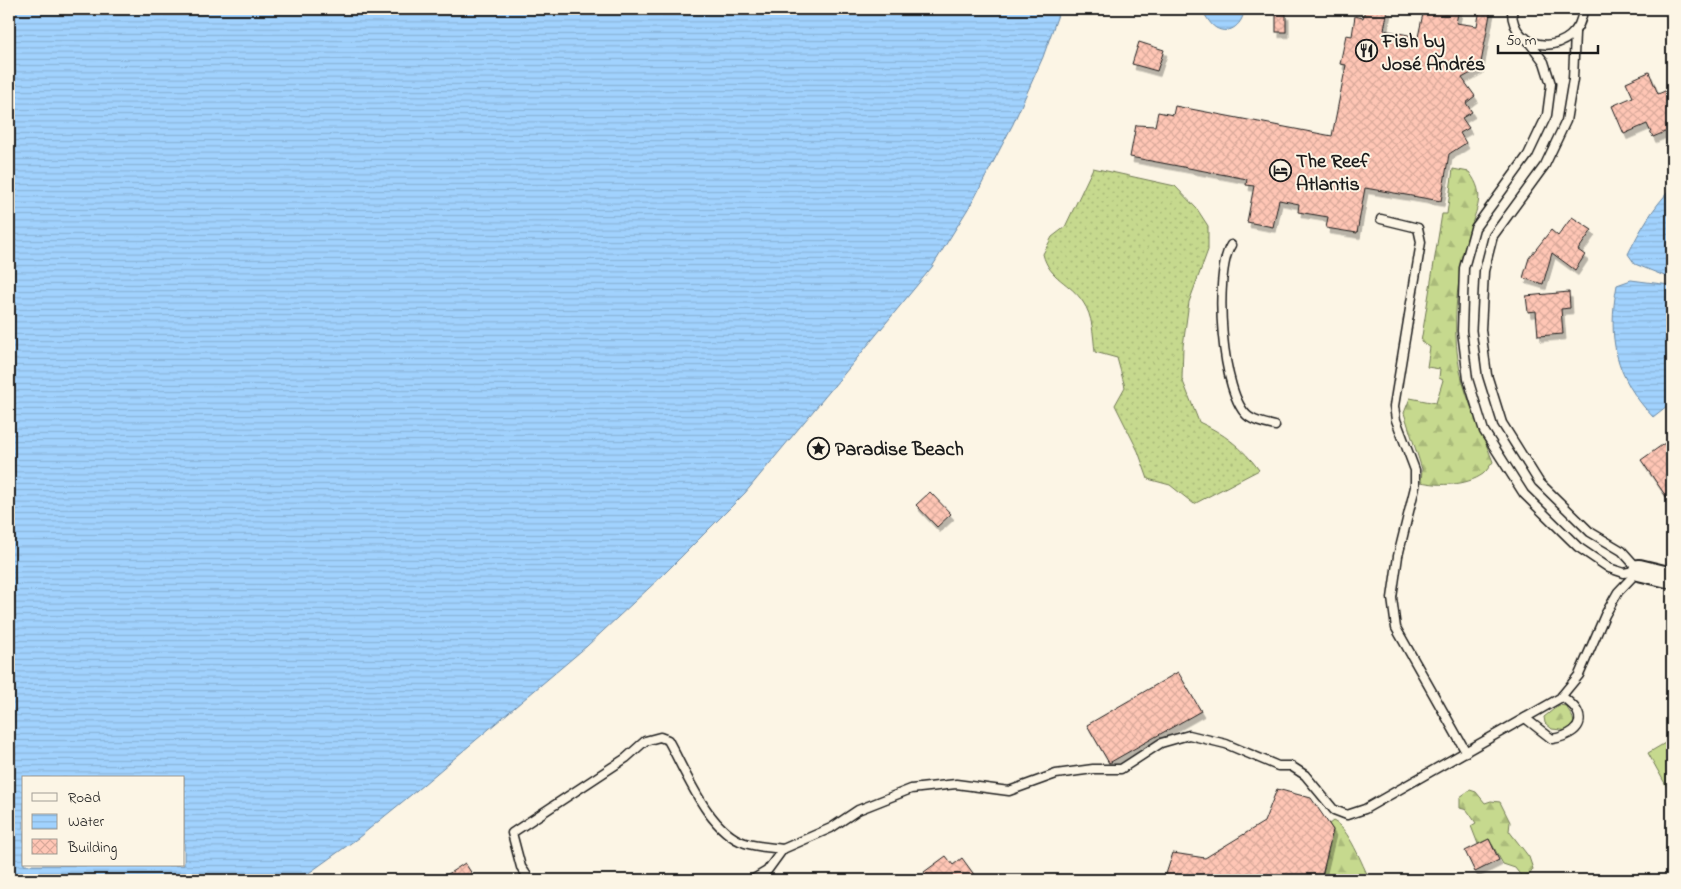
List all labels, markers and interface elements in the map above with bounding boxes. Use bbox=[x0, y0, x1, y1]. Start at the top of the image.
scale bar bbox=[1498, 22, 1598, 54]
place label: Fish by José Andrés bbox=[1381, 28, 1485, 80]
text: 50 m bbox=[1506, 30, 1537, 52]
restaurant icon: Fish by José Andrés bbox=[1354, 39, 1378, 63]
place label: The Reef Atlantis bbox=[1296, 148, 1370, 200]
hotel icon: The Reef Atlantis bbox=[1268, 159, 1292, 183]
place icon: Paradise Beach bbox=[807, 436, 831, 460]
place label: Paradise Beach bbox=[835, 436, 964, 465]
legend bbox=[22, 776, 185, 866]
text: Road bbox=[68, 787, 101, 809]
text: Water bbox=[68, 811, 104, 833]
text: Building bbox=[67, 837, 117, 860]

